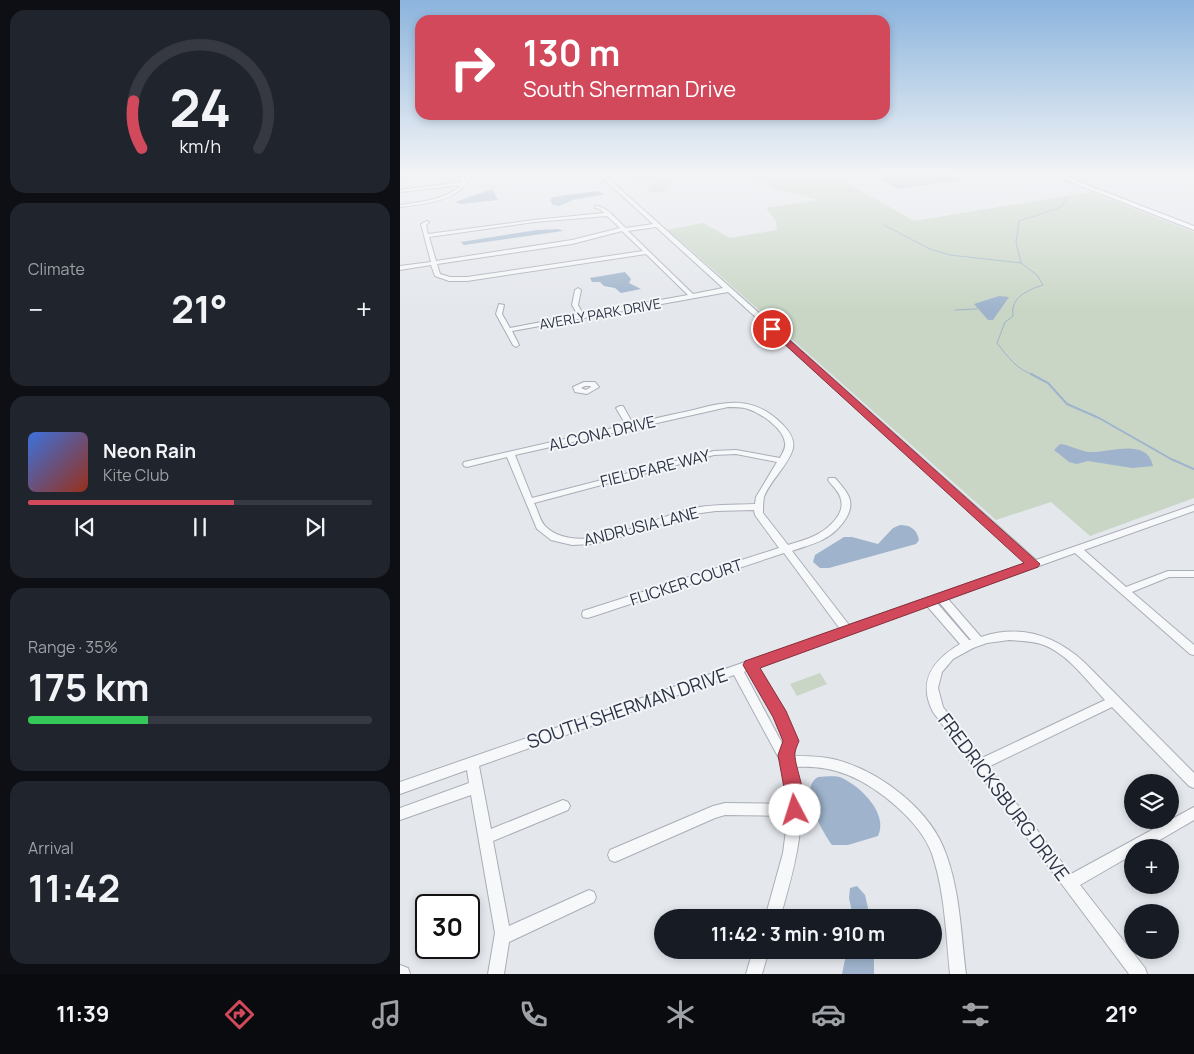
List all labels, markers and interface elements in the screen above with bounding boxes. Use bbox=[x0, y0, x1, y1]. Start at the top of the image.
text: 130 m bbox=[523, 29, 620, 77]
icon: right bbox=[440, 35, 505, 100]
text: 24 bbox=[169, 72, 231, 143]
text: South Sherman Drive bbox=[523, 74, 736, 104]
text: km/h bbox=[179, 134, 221, 158]
text: Climate bbox=[28, 258, 85, 280]
text: 21° bbox=[171, 282, 228, 334]
text: − bbox=[28, 290, 43, 328]
text: + bbox=[356, 290, 372, 328]
street label: AVERLY PARK DRIVE bbox=[538, 293, 662, 334]
pin bbox=[751, 308, 793, 350]
icon: arrive bbox=[758, 315, 786, 343]
street label: ALCONA DRIVE bbox=[546, 410, 658, 456]
text: Neon Rain bbox=[103, 438, 196, 464]
street label: FIELDFARE WAY bbox=[598, 444, 712, 492]
text: Kite Club bbox=[103, 464, 169, 486]
street label: ANDRUSIA LANE bbox=[581, 501, 701, 551]
icon: previous bbox=[71, 513, 99, 541]
icon: pause bbox=[186, 513, 214, 541]
icon: next bbox=[301, 513, 329, 541]
street label: FLICKER COURT bbox=[627, 553, 746, 611]
text: Range · 35% bbox=[28, 636, 118, 658]
text: 175 km bbox=[28, 660, 149, 712]
street label: SOUTH SHERMAN DRIVE bbox=[523, 661, 731, 755]
street label: FREDRICKSBURG DRIVE bbox=[932, 708, 1076, 886]
map controls bbox=[1124, 774, 1179, 959]
button: layers bbox=[1124, 774, 1179, 829]
position arrow bbox=[768, 783, 820, 835]
text: Arrival bbox=[28, 837, 74, 859]
button: + bbox=[1124, 839, 1179, 894]
text: 11:42 bbox=[28, 861, 120, 913]
speed limit sign: 30 bbox=[415, 894, 480, 959]
button: − bbox=[1124, 904, 1179, 959]
text: 11:42 · 3 min · 910 m bbox=[711, 921, 885, 947]
icon: directions bbox=[222, 997, 257, 1032]
icon: music bbox=[369, 997, 404, 1032]
icon: phone bbox=[516, 997, 551, 1032]
icon: climate bbox=[663, 997, 698, 1032]
icon: car bbox=[811, 997, 846, 1032]
icon: filters bbox=[958, 997, 993, 1032]
text: 11:39 bbox=[56, 999, 109, 1029]
text: 21° bbox=[1105, 999, 1138, 1029]

